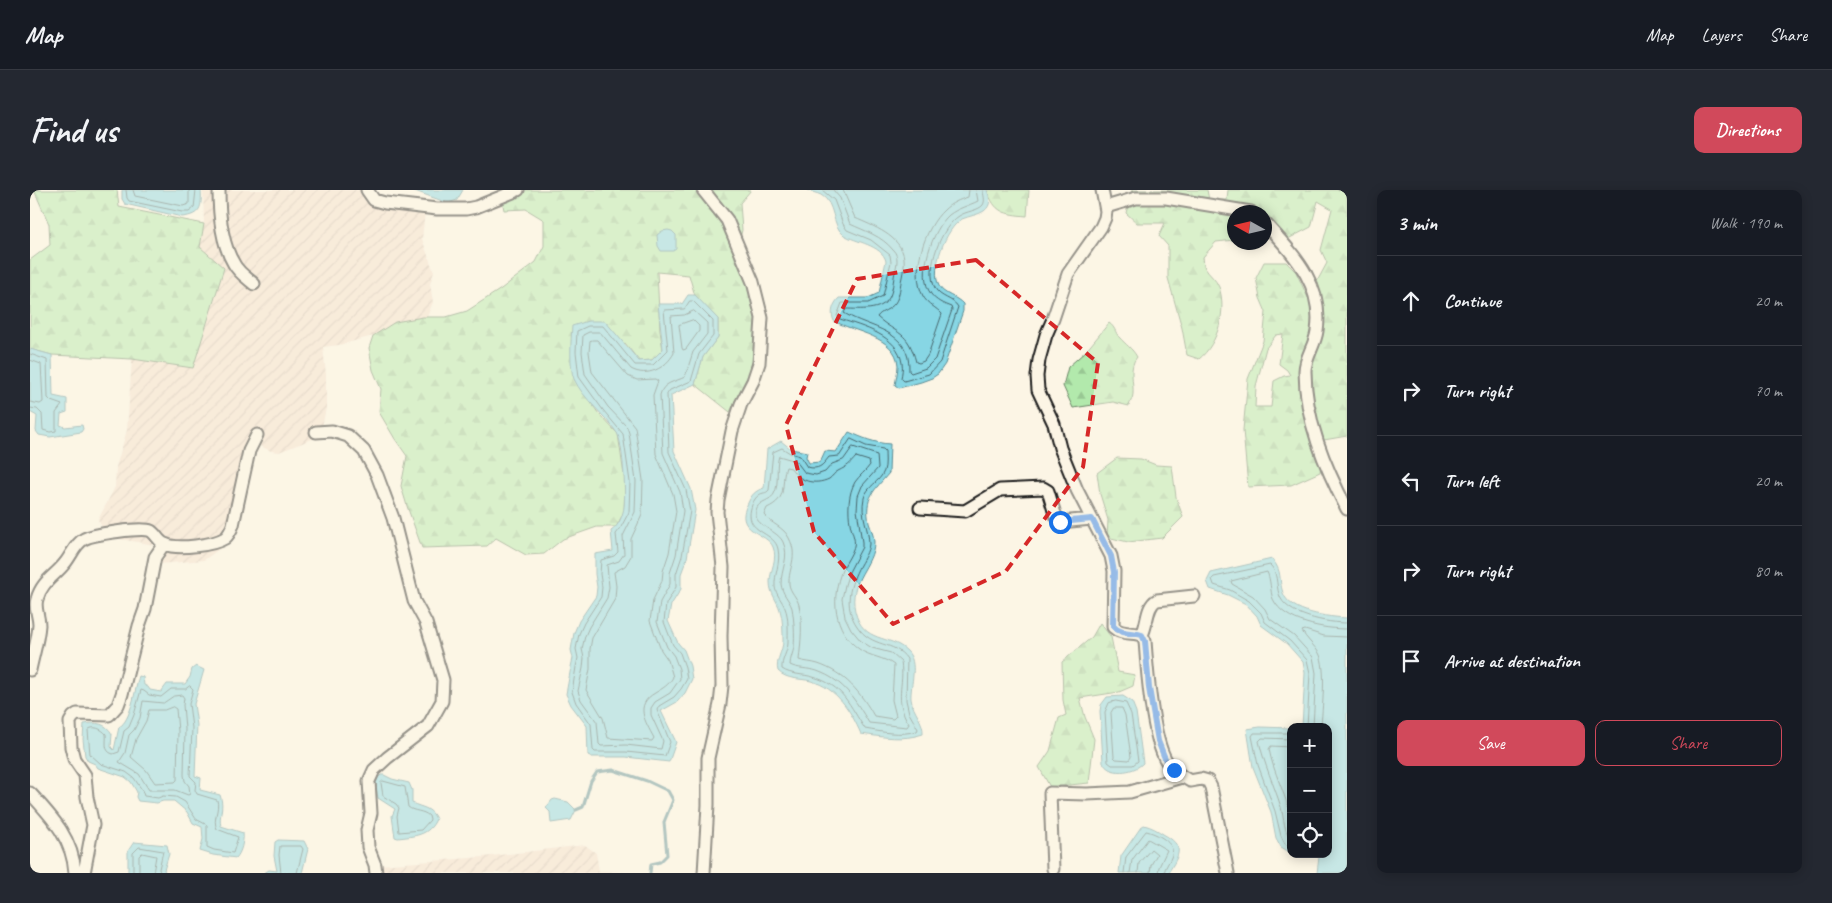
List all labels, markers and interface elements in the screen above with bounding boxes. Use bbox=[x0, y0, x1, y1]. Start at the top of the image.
text: Map bbox=[25, 20, 62, 50]
text: Map bbox=[1646, 24, 1674, 46]
text: Layers bbox=[1702, 24, 1741, 46]
text: Share bbox=[1769, 24, 1807, 46]
button: Directions bbox=[1694, 107, 1802, 153]
text: Find us bbox=[30, 108, 117, 153]
north arrow bbox=[1227, 205, 1272, 250]
text: 3 min bbox=[1397, 210, 1437, 236]
text: Walk · 190 m bbox=[1710, 213, 1782, 233]
icon: ahead bbox=[1397, 287, 1425, 315]
text: Continue bbox=[1444, 289, 1501, 313]
text: 20 m bbox=[1755, 291, 1782, 311]
icon: right bbox=[1397, 377, 1425, 405]
text: Turn right bbox=[1444, 379, 1511, 403]
text: 70 m bbox=[1755, 381, 1782, 401]
icon: left bbox=[1397, 467, 1425, 495]
text: Turn left bbox=[1444, 469, 1499, 493]
text: 20 m bbox=[1755, 471, 1782, 491]
route start bbox=[1049, 511, 1072, 534]
icon: right bbox=[1397, 557, 1425, 585]
text: Turn right bbox=[1444, 559, 1511, 583]
text: 80 m bbox=[1755, 561, 1782, 581]
icon: arrive bbox=[1397, 647, 1425, 675]
text: Arrive at destination bbox=[1444, 649, 1580, 673]
button: Save bbox=[1397, 720, 1585, 766]
button: Share bbox=[1595, 720, 1782, 766]
map controls bbox=[1287, 723, 1332, 858]
button: + bbox=[1287, 723, 1332, 768]
route end bbox=[1163, 759, 1186, 782]
button: − bbox=[1287, 768, 1332, 813]
button: locate bbox=[1287, 813, 1332, 858]

